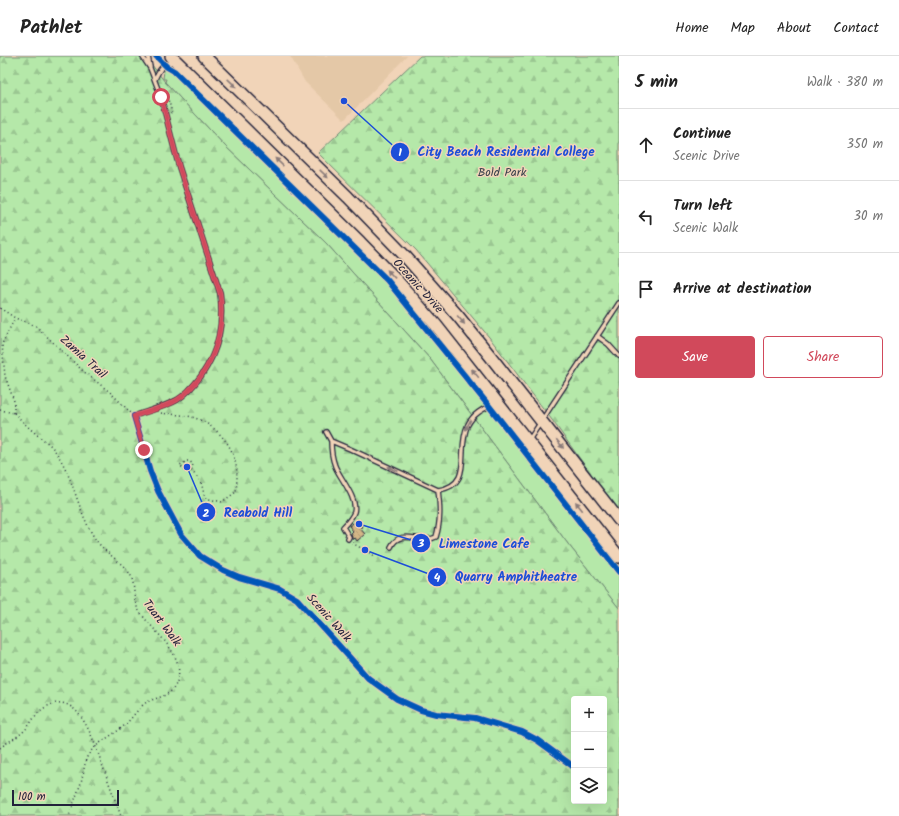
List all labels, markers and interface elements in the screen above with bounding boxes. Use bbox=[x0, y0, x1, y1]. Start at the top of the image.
text: Pathlet bbox=[20, 13, 82, 43]
text: Home bbox=[675, 17, 709, 39]
text: Map bbox=[731, 17, 755, 39]
text: About bbox=[777, 17, 811, 39]
text: Contact bbox=[833, 17, 879, 39]
text: 5 min bbox=[635, 69, 678, 96]
text: Walk · 380 m bbox=[807, 72, 883, 93]
one-way arrow bbox=[227, 78, 237, 88]
route start bbox=[152, 88, 170, 106]
text: Continue bbox=[673, 122, 731, 146]
icon: ahead bbox=[635, 134, 657, 156]
text: 350 m bbox=[847, 134, 883, 155]
callout: City Beach Residential College bbox=[390, 139, 603, 164]
text: City Beach Residential College bbox=[417, 142, 595, 163]
text: 1 bbox=[398, 143, 402, 162]
text: Scenic Drive bbox=[673, 146, 740, 167]
one-way arrow bbox=[274, 157, 284, 167]
park label: Bold Park bbox=[478, 163, 527, 182]
one-way arrow bbox=[320, 169, 329, 178]
text: Turn left bbox=[673, 194, 733, 218]
icon: left bbox=[635, 206, 657, 228]
text: 30 m bbox=[854, 206, 883, 227]
text: Scenic Walk bbox=[673, 218, 738, 239]
street label: Oceanic Drive bbox=[388, 254, 448, 318]
one-way arrow bbox=[386, 269, 395, 279]
text: Arrive at destination bbox=[673, 277, 812, 301]
icon: arrive bbox=[635, 278, 657, 300]
one-way arrow bbox=[457, 315, 466, 325]
street label: Zamia Trail bbox=[55, 331, 111, 383]
button: Save bbox=[635, 336, 755, 378]
button: Share bbox=[763, 336, 883, 378]
one-way arrow bbox=[470, 368, 479, 379]
one-way arrow bbox=[465, 419, 472, 431]
one-way arrow bbox=[555, 438, 564, 449]
route end bbox=[135, 441, 153, 459]
one-way arrow bbox=[388, 466, 399, 472]
callout: Reabold Hill bbox=[196, 500, 300, 525]
one-way arrow bbox=[575, 500, 583, 511]
text: Reabold Hill bbox=[224, 503, 293, 524]
text: 2 bbox=[203, 504, 210, 523]
callout: Limestone Cafe bbox=[411, 531, 537, 556]
text: 3 bbox=[417, 534, 425, 553]
text: Limestone Cafe bbox=[439, 534, 530, 555]
callout: Quarry Amphitheatre bbox=[427, 564, 585, 589]
text: Quarry Amphitheatre bbox=[455, 567, 578, 588]
text: 4 bbox=[434, 568, 441, 587]
street label: Scenic Walk bbox=[302, 589, 356, 647]
street label: Tuart Walk bbox=[138, 595, 186, 651]
map controls bbox=[571, 696, 607, 804]
button: + bbox=[571, 696, 607, 732]
button: − bbox=[571, 732, 607, 768]
button: layers bbox=[571, 768, 607, 804]
scale bar bbox=[12, 788, 119, 807]
text: 100 m bbox=[18, 788, 46, 806]

